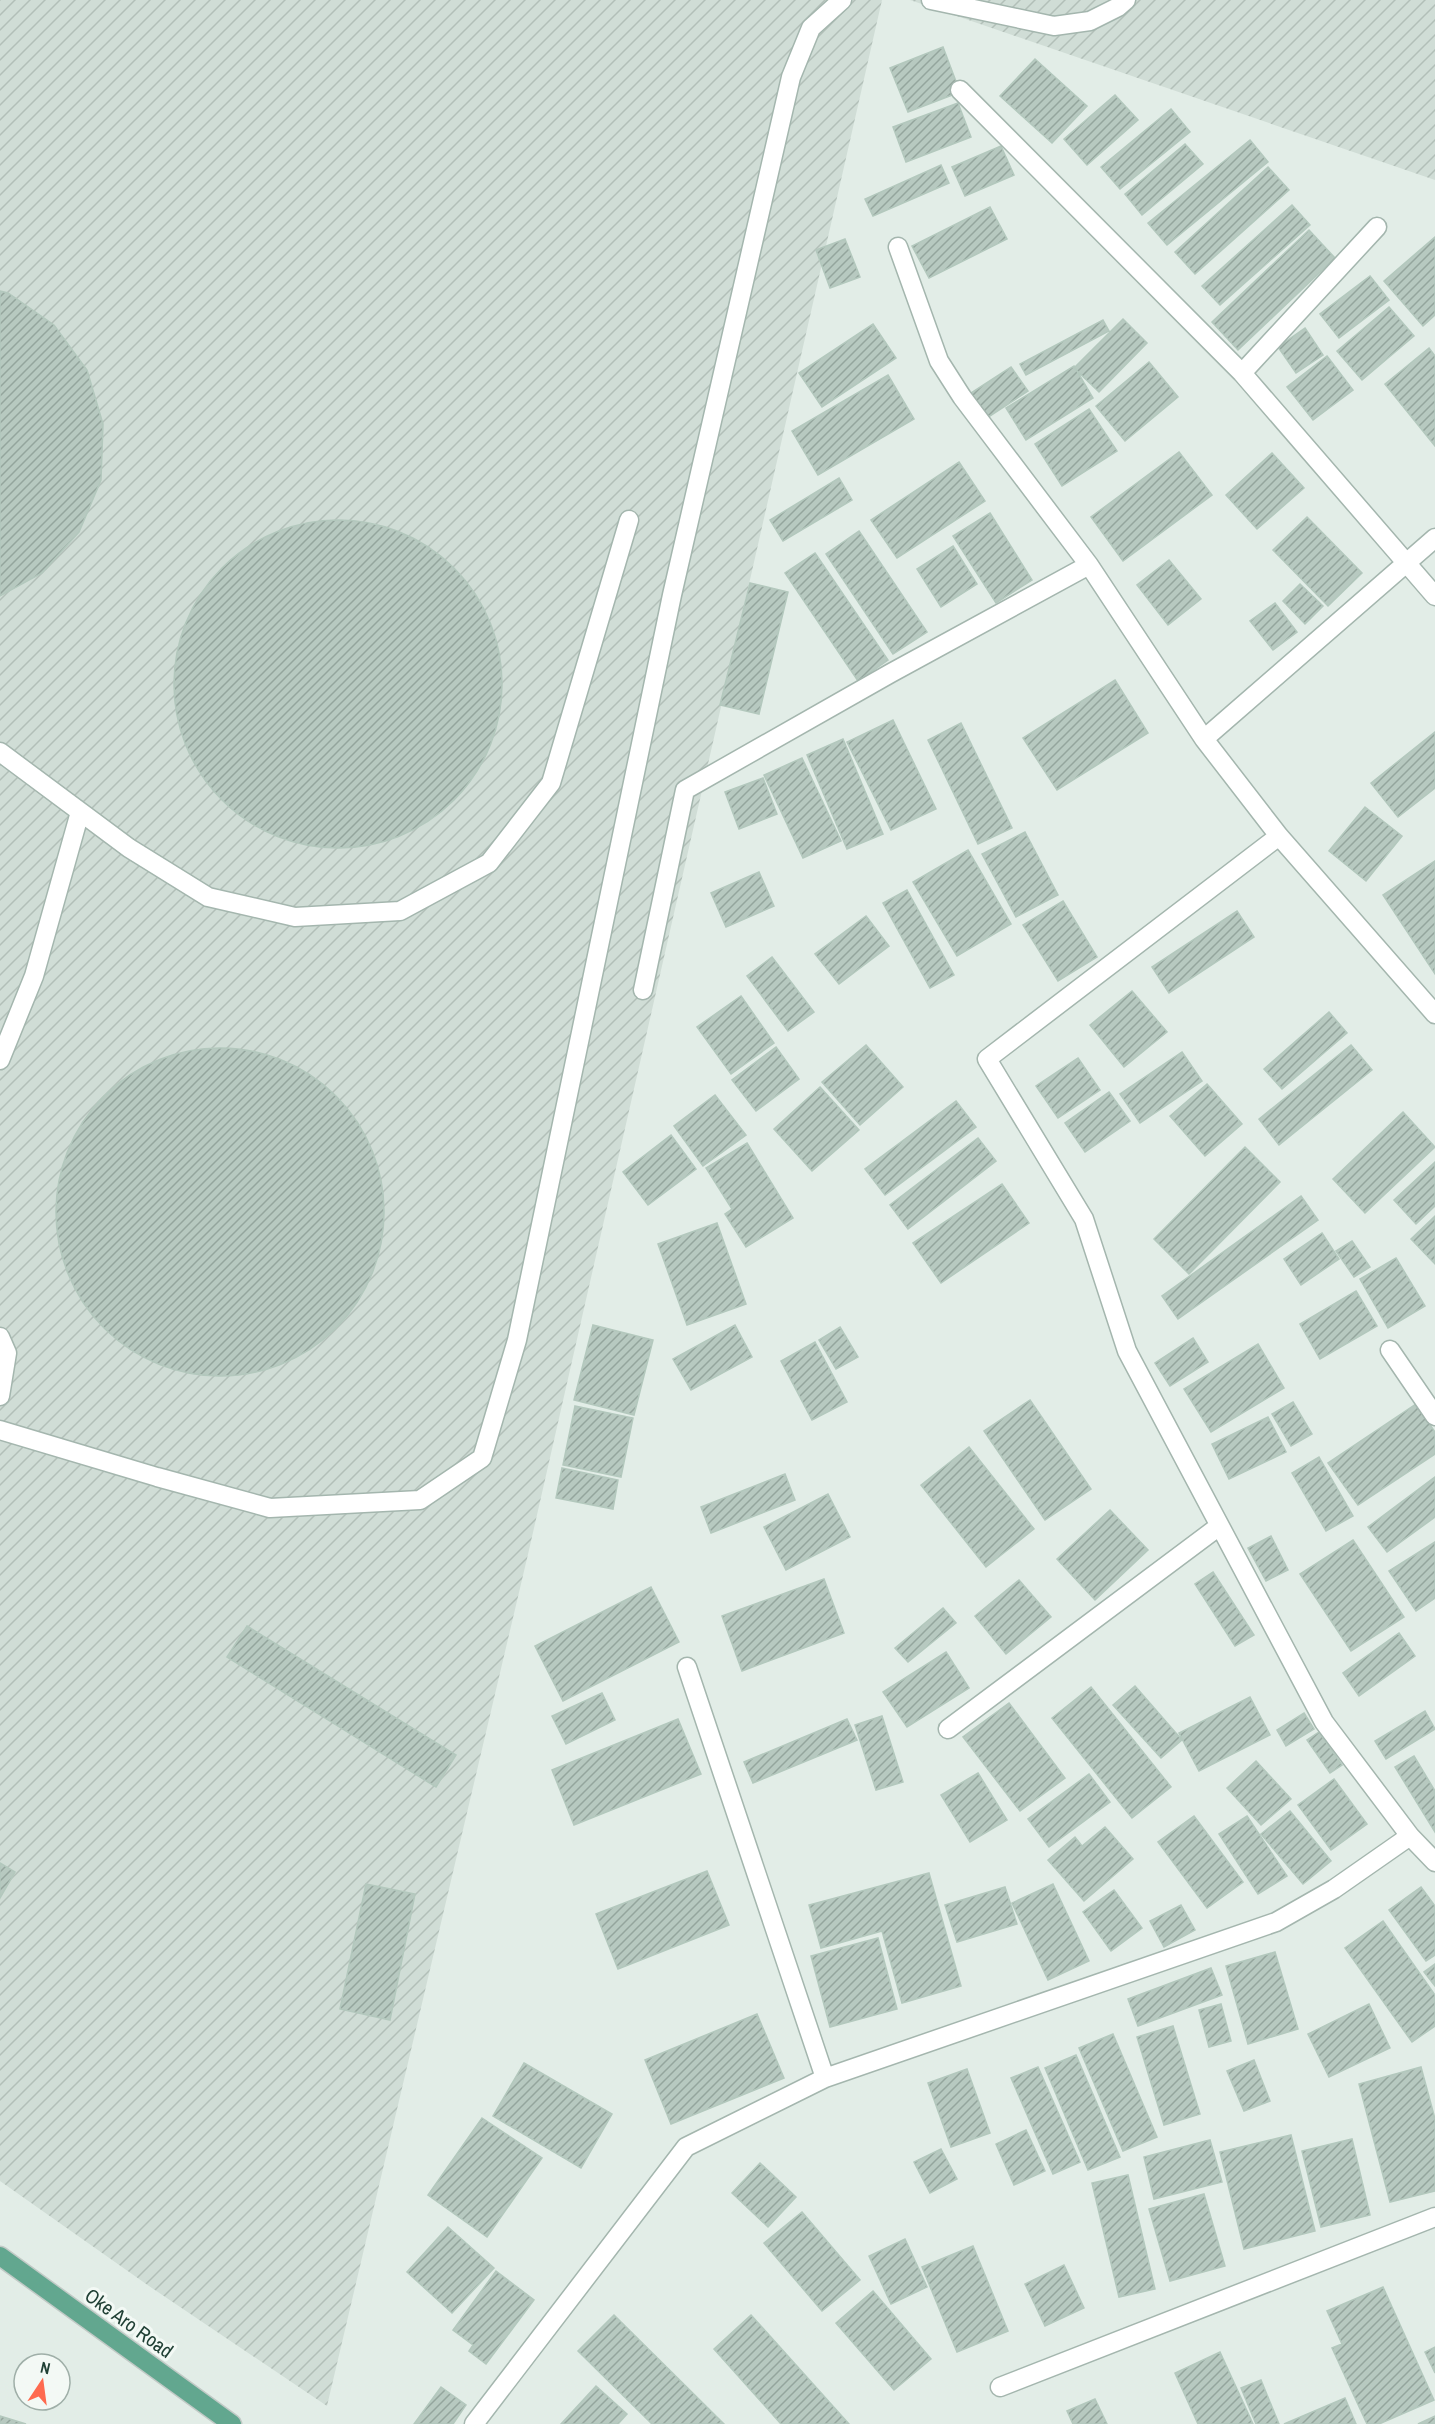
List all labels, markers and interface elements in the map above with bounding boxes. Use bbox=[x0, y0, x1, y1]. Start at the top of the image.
street label: Oke Aro Road bbox=[80, 2281, 179, 2364]
north arrow bbox=[12, 2352, 72, 2412]
text: N bbox=[38, 2356, 52, 2379]

